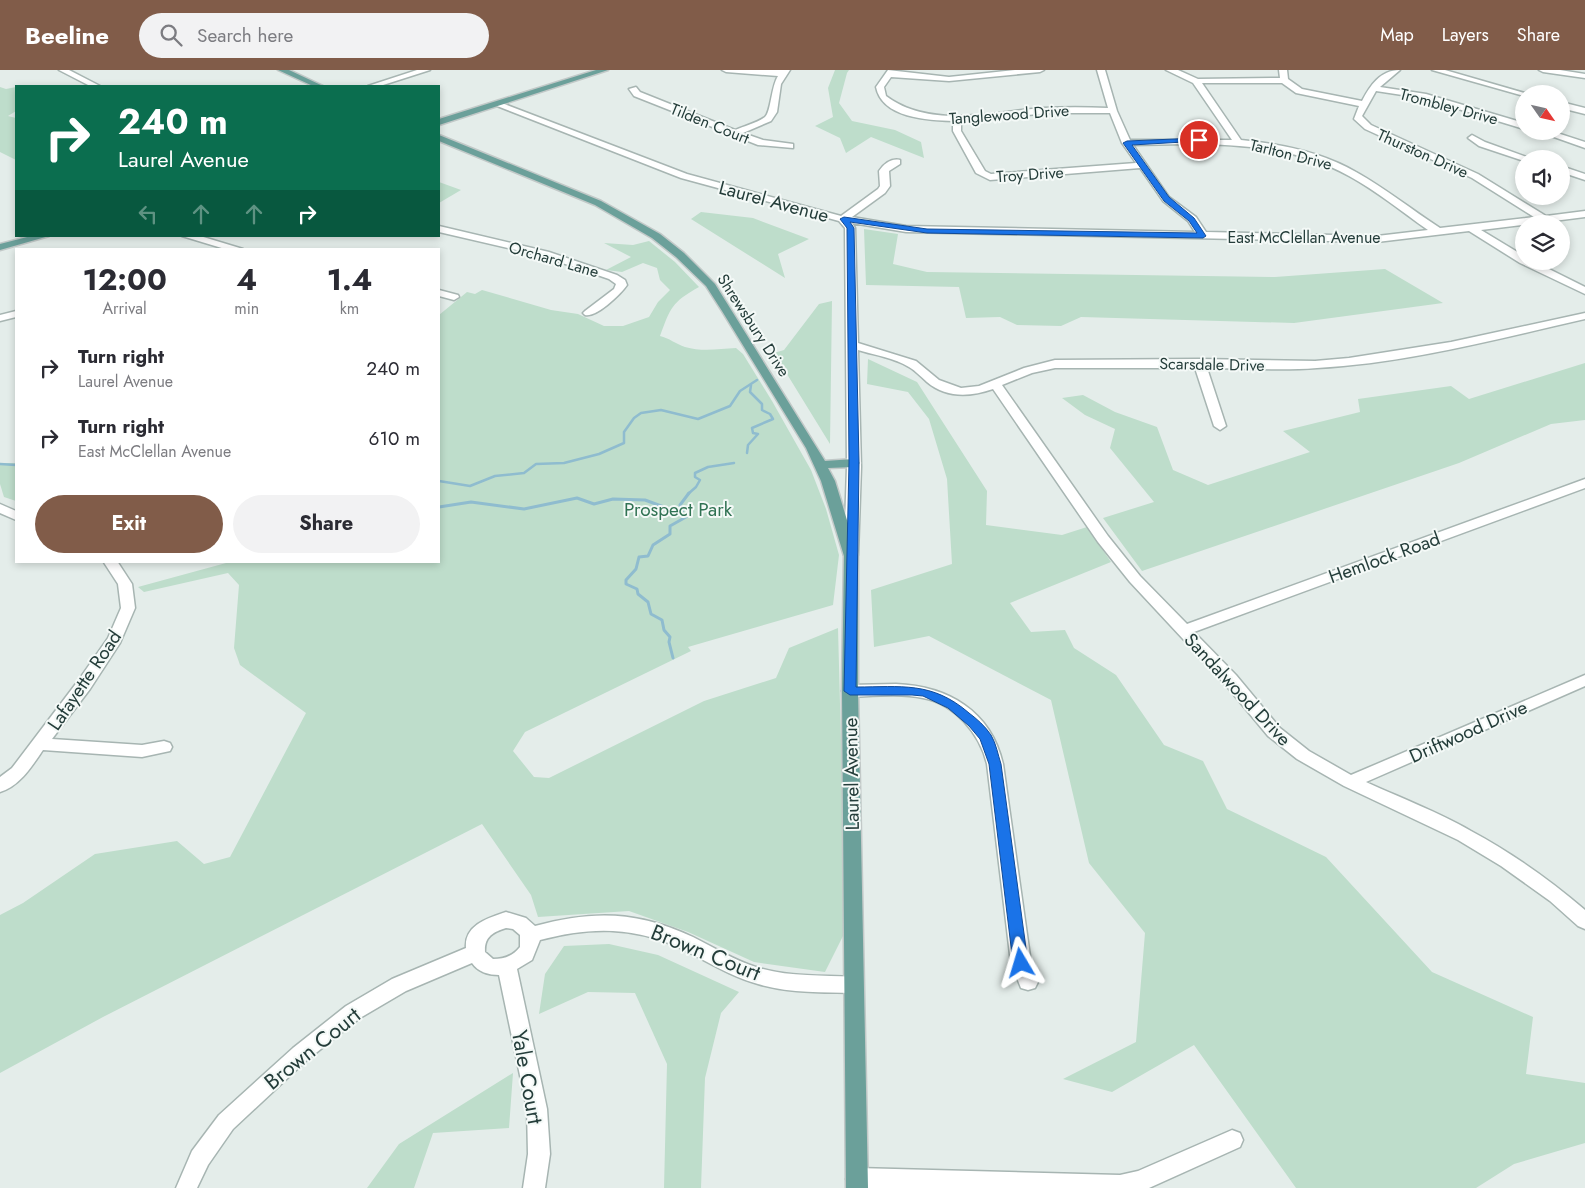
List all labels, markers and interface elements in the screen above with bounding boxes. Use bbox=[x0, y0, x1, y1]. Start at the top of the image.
search box bbox=[139, 13, 489, 58]
text: Beeline bbox=[25, 18, 109, 53]
icon: search bbox=[157, 21, 185, 49]
text: Search here bbox=[197, 22, 293, 49]
text: Map bbox=[1380, 22, 1414, 48]
text: Layers bbox=[1442, 22, 1489, 48]
text: Share bbox=[1517, 22, 1560, 48]
street label: Trombley Drive bbox=[1397, 82, 1501, 131]
north arrow bbox=[1515, 85, 1570, 140]
map controls bbox=[1515, 85, 1570, 270]
text: 240 m bbox=[118, 97, 228, 147]
street label: Tilden Court bbox=[667, 97, 753, 150]
street label: Tanglewood Drive bbox=[948, 99, 1070, 130]
icon: right bbox=[35, 105, 100, 170]
pin bbox=[1178, 119, 1220, 161]
street label: Thurston Drive bbox=[1374, 123, 1472, 184]
icon: arrive bbox=[1185, 126, 1213, 154]
street label: Tarlton Drive bbox=[1247, 133, 1334, 176]
text: Laurel Avenue bbox=[118, 143, 249, 175]
button: sound bbox=[1515, 150, 1570, 205]
street label: Troy Drive bbox=[996, 161, 1064, 188]
street label: Laurel Avenue bbox=[716, 174, 832, 229]
icon: left bbox=[134, 200, 162, 228]
icon: ahead bbox=[187, 200, 215, 228]
icon: ahead bbox=[240, 200, 268, 228]
icon: right bbox=[293, 200, 321, 228]
button: layers bbox=[1515, 215, 1570, 270]
street label: East McClellan Avenue bbox=[1227, 226, 1381, 249]
street label: Orchard Lane bbox=[506, 236, 602, 283]
text: 12:00 bbox=[82, 258, 167, 301]
text: 4 bbox=[236, 258, 257, 301]
text: 1.4 bbox=[327, 258, 373, 301]
street label: Shrewsbury Drive bbox=[712, 269, 796, 381]
text: Arrival bbox=[103, 297, 147, 320]
text: min bbox=[234, 297, 259, 320]
text: km bbox=[340, 297, 359, 320]
text: Turn right bbox=[78, 343, 164, 370]
street label: Scarsdale Drive bbox=[1159, 352, 1265, 377]
icon: right bbox=[35, 354, 63, 382]
text: 240 m bbox=[366, 355, 420, 382]
text: Laurel Avenue bbox=[78, 370, 173, 393]
text: Turn right bbox=[78, 413, 164, 440]
icon: right bbox=[35, 424, 63, 452]
text: 610 m bbox=[369, 425, 420, 452]
text: East McClellan Avenue bbox=[78, 440, 231, 463]
button: Exit bbox=[35, 495, 223, 553]
button: Share bbox=[233, 495, 420, 553]
park label: Prospect Park bbox=[624, 496, 733, 523]
street label: Hemlock Road bbox=[1325, 525, 1444, 590]
street label: Lafayette Road bbox=[41, 625, 128, 736]
street label: Sandalwood Drive bbox=[1178, 627, 1297, 752]
street label: Driftwood Drive bbox=[1405, 693, 1532, 770]
street label: Laurel Avenue bbox=[837, 717, 866, 831]
street label: Brown Court bbox=[646, 915, 766, 989]
position arrow bbox=[994, 936, 1046, 988]
street label: Brown Court bbox=[257, 999, 368, 1097]
street label: Yale Court bbox=[504, 1027, 552, 1127]

